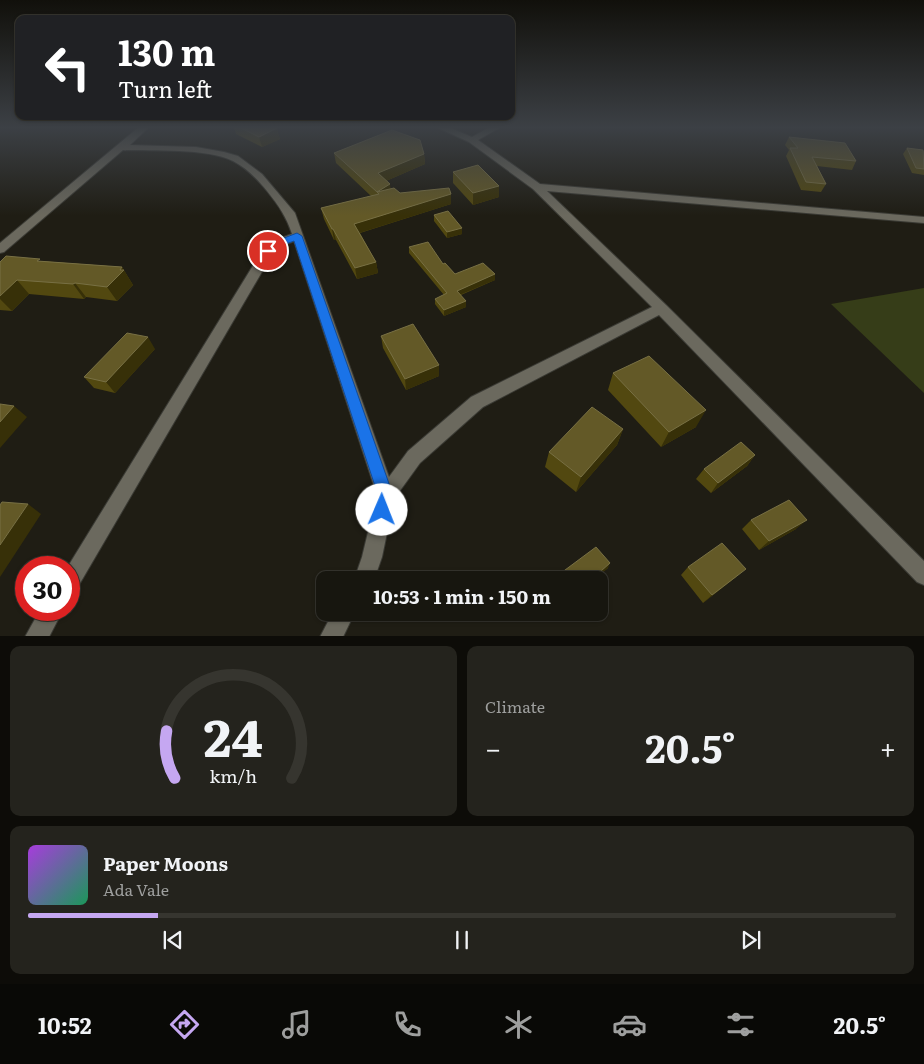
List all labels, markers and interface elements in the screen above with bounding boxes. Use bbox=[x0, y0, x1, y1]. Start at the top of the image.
text: 130 m bbox=[118, 25, 215, 77]
icon: left bbox=[35, 35, 100, 100]
text: Turn left bbox=[118, 72, 212, 105]
pin bbox=[247, 230, 289, 272]
icon: arrive bbox=[254, 237, 282, 265]
position arrow bbox=[355, 483, 407, 535]
speed limit sign: 30 bbox=[15, 556, 80, 621]
text: 10:53 · 1 min · 150 m bbox=[373, 582, 551, 610]
text: Climate bbox=[485, 694, 545, 718]
text: 24 bbox=[204, 696, 263, 773]
text: 20.5° bbox=[645, 718, 736, 775]
text: − bbox=[485, 726, 501, 768]
text: + bbox=[880, 726, 896, 768]
text: km/h bbox=[210, 762, 257, 789]
text: Paper Moons bbox=[103, 849, 228, 877]
text: Ada Vale bbox=[103, 877, 169, 901]
icon: previous bbox=[159, 926, 187, 954]
icon: pause bbox=[448, 926, 476, 954]
icon: next bbox=[737, 926, 765, 954]
icon: directions bbox=[167, 1007, 202, 1042]
icon: music bbox=[279, 1007, 314, 1042]
icon: phone bbox=[390, 1007, 425, 1042]
icon: climate bbox=[501, 1007, 536, 1042]
icon: car bbox=[612, 1007, 647, 1042]
icon: filters bbox=[723, 1007, 758, 1042]
text: 10:52 bbox=[38, 1008, 91, 1041]
text: 20.5° bbox=[834, 1008, 886, 1041]

